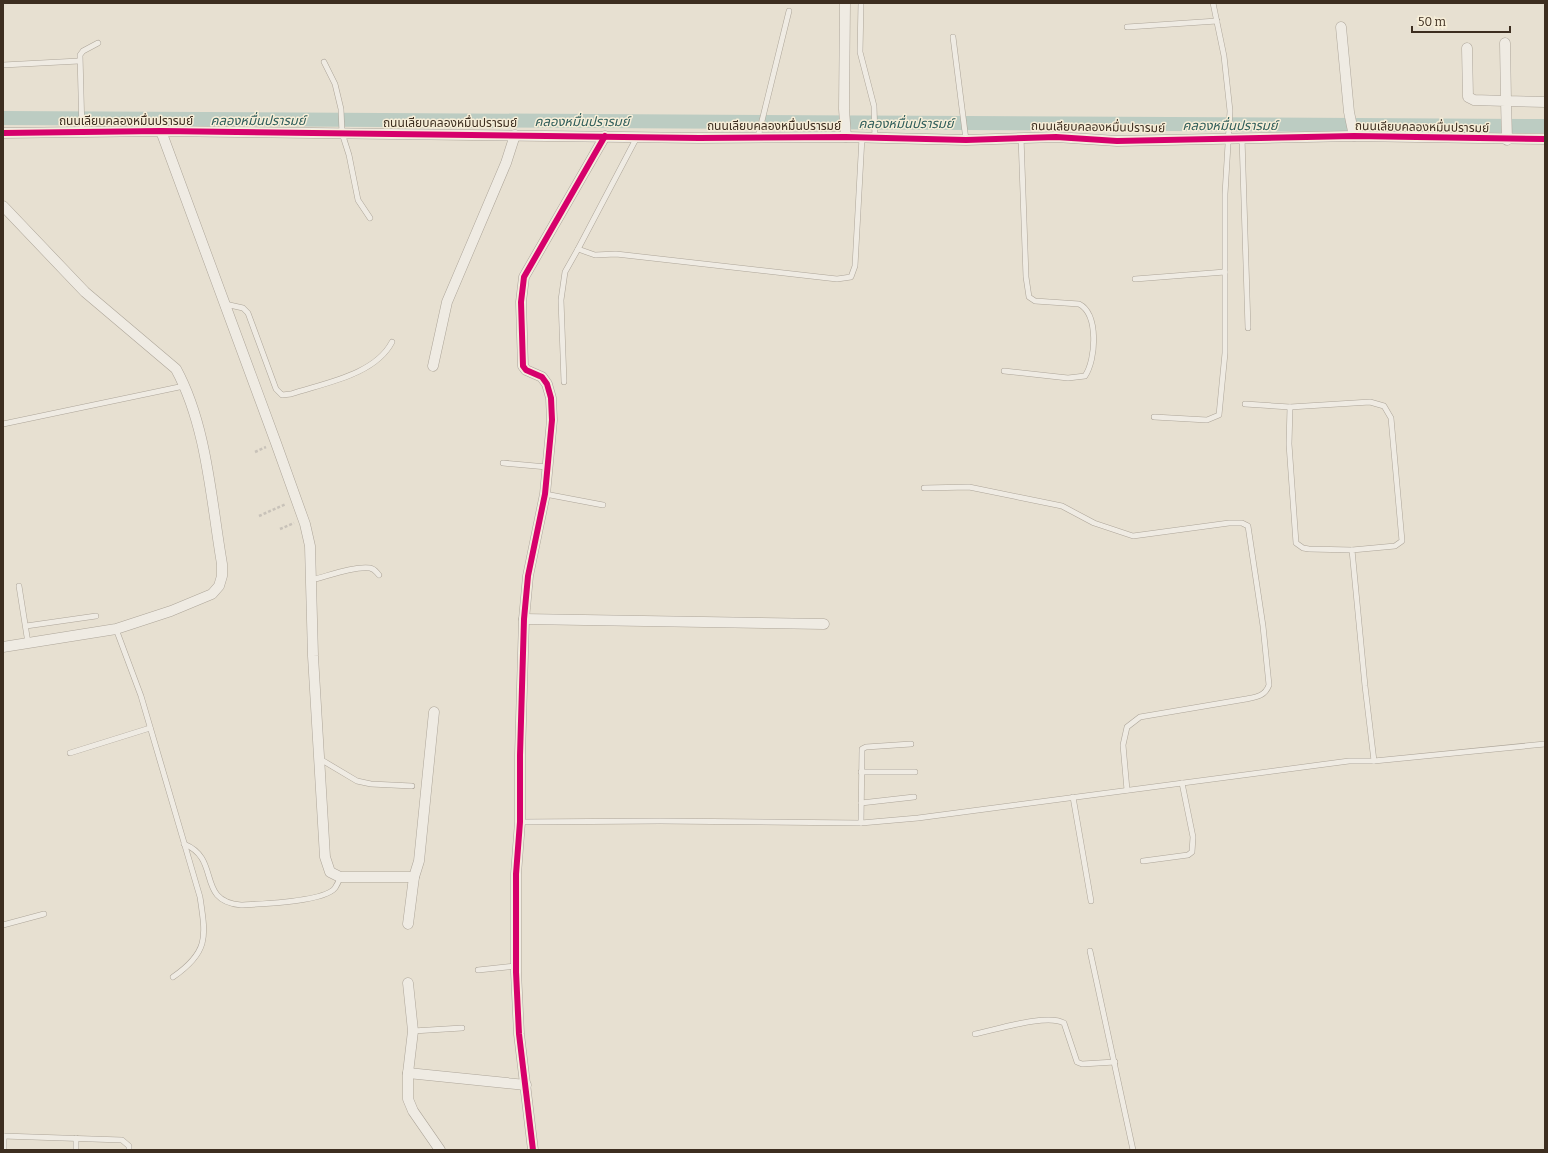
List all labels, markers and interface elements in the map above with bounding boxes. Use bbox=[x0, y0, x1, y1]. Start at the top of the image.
scale bar bbox=[1412, 8, 1510, 34]
text: 50 m bbox=[1418, 15, 1447, 29]
water label: คลองหมื่นปรารมย์ bbox=[211, 111, 309, 128]
street label: ถนนเลียบคลองหมื่นปรารมย์ bbox=[59, 112, 193, 128]
water label: คลองหมื่นปรารมย์ bbox=[535, 112, 633, 129]
street label: ถนนเลียบคลองหมื่นปรารมย์ bbox=[383, 114, 517, 130]
water label: คลองหมื่นปรารมย์ bbox=[859, 114, 957, 131]
water label: คลองหมื่นปรารมย์ bbox=[1183, 116, 1281, 133]
street label: ถนนเลียบคลองหมื่นปรารมย์ bbox=[707, 117, 841, 133]
street label: ถนนเลียบคลองหมื่นปรารมย์ bbox=[1031, 117, 1165, 135]
street label: ถนนเลียบคลองหมื่นปรารมย์ bbox=[1355, 117, 1489, 135]

